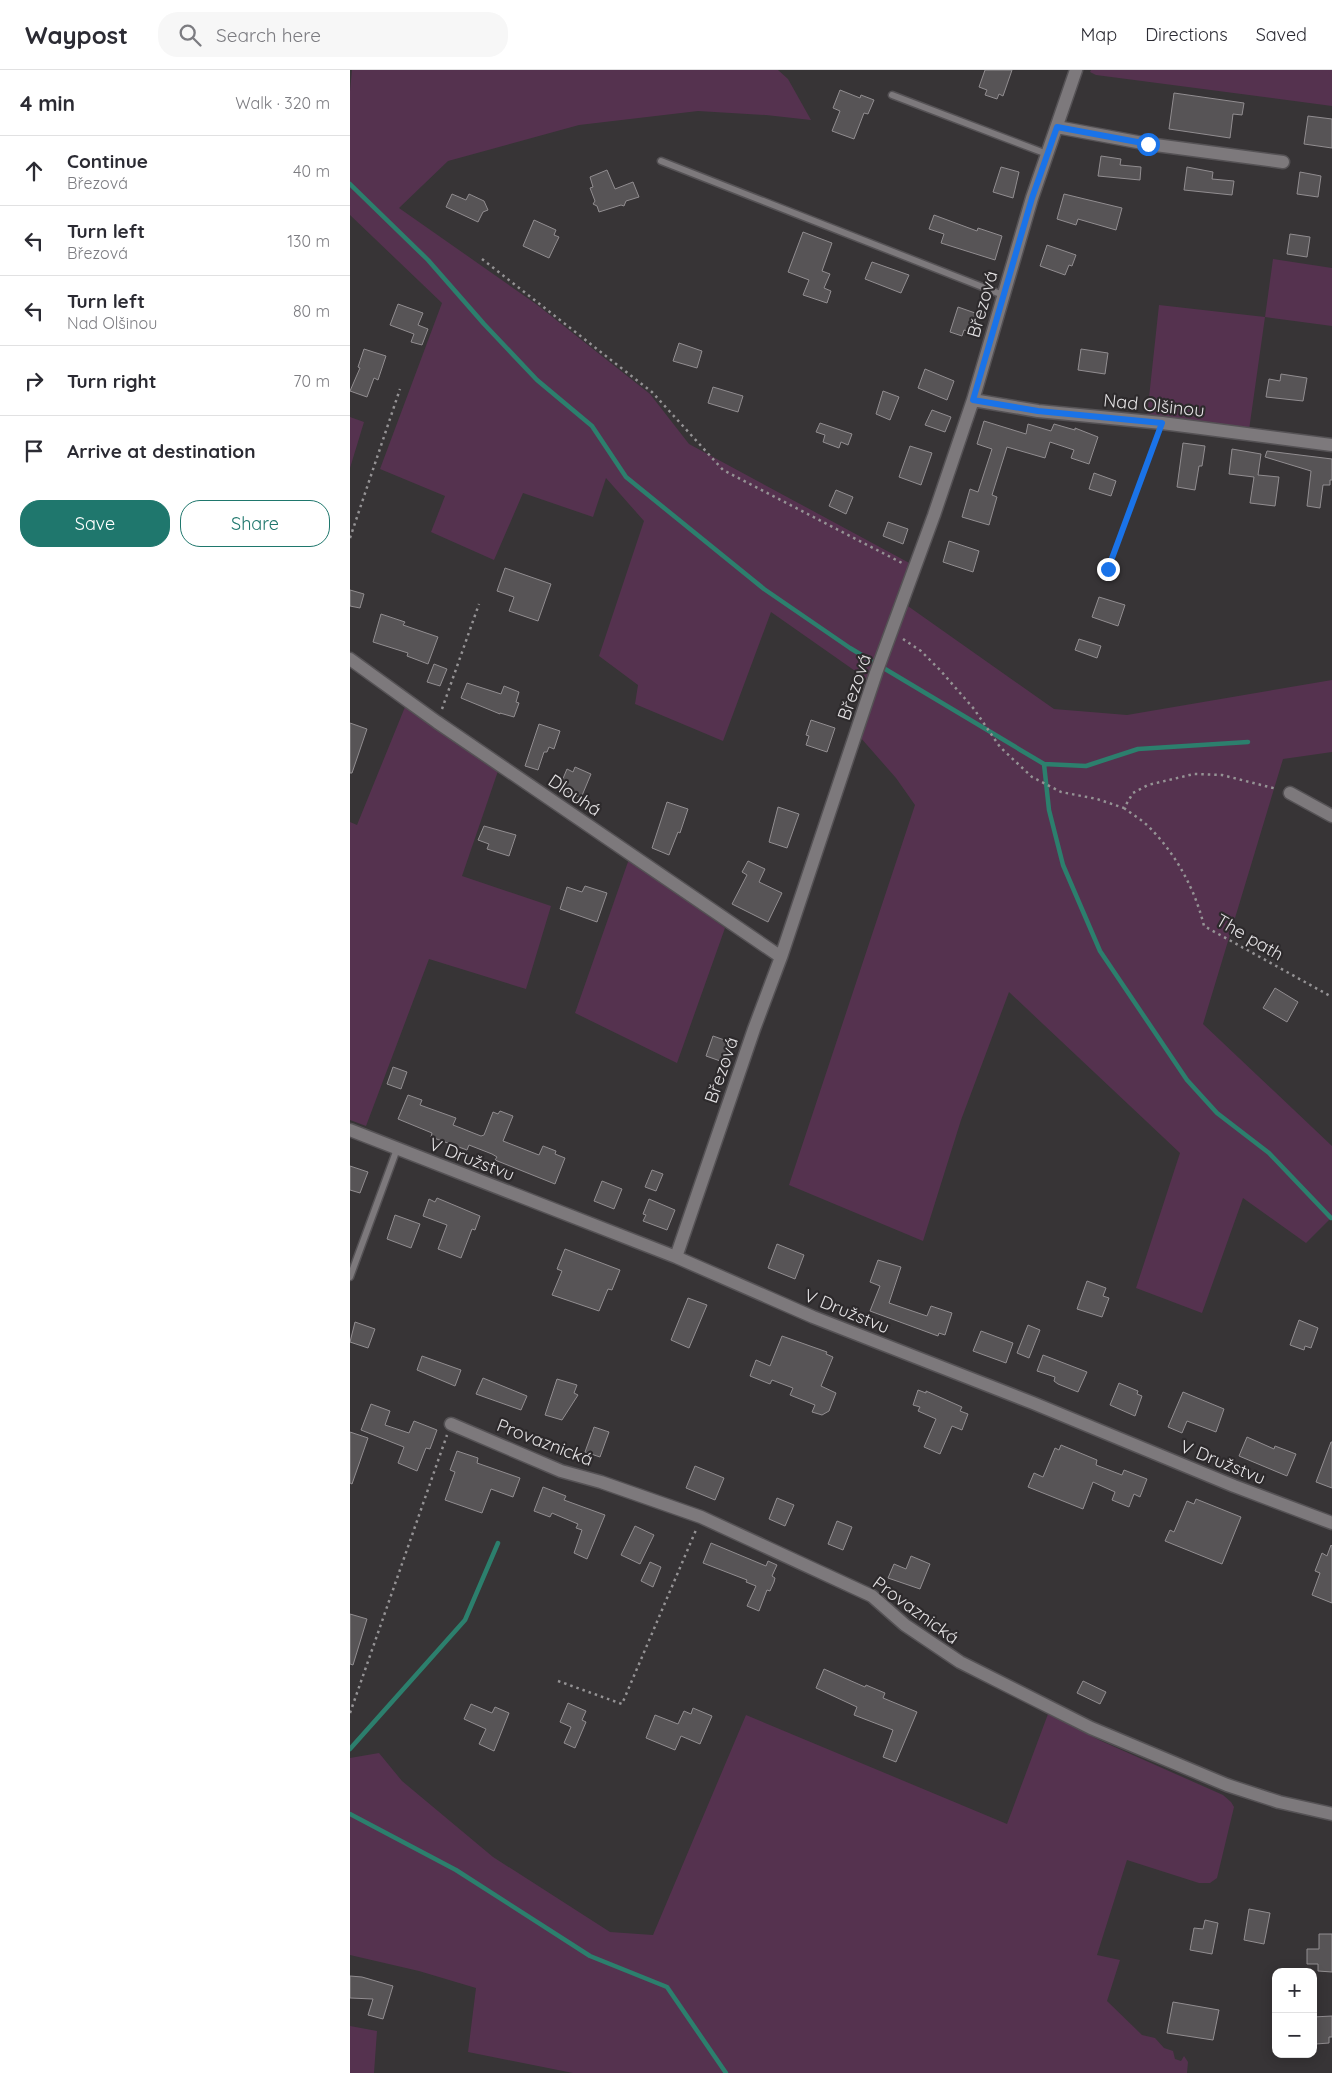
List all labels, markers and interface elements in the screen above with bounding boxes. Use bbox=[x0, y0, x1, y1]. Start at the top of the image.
search box bbox=[158, 12, 508, 57]
text: Waypost bbox=[25, 20, 128, 50]
icon: search bbox=[176, 21, 204, 49]
text: Search here bbox=[216, 23, 321, 47]
text: Map bbox=[1080, 23, 1117, 46]
text: Directions bbox=[1145, 23, 1228, 46]
text: Saved bbox=[1256, 23, 1307, 46]
text: 4 min bbox=[20, 90, 75, 116]
text: Walk · 320 m bbox=[235, 93, 330, 113]
route start bbox=[1137, 133, 1160, 156]
text: Continue bbox=[67, 149, 148, 173]
icon: ahead bbox=[20, 157, 48, 185]
text: 40 m bbox=[293, 161, 330, 181]
text: Březová bbox=[67, 173, 128, 193]
text: Turn left bbox=[67, 219, 145, 243]
icon: left bbox=[20, 227, 48, 255]
text: 130 m bbox=[287, 231, 330, 251]
text: Březová bbox=[67, 243, 128, 263]
street label: Březová bbox=[962, 268, 1002, 340]
text: Turn left bbox=[67, 289, 145, 313]
icon: left bbox=[20, 297, 48, 325]
text: 80 m bbox=[293, 301, 330, 321]
text: Nad Olšinou bbox=[67, 313, 157, 333]
icon: right bbox=[20, 367, 48, 395]
text: Turn right bbox=[67, 369, 156, 393]
text: 70 m bbox=[293, 371, 330, 391]
street label: Nad Olšinou bbox=[1102, 388, 1206, 422]
icon: arrive bbox=[20, 437, 48, 465]
text: Arrive at destination bbox=[67, 439, 256, 463]
button: Save bbox=[20, 500, 170, 547]
button: Share bbox=[180, 500, 330, 547]
route end bbox=[1097, 558, 1120, 581]
street label: Březová bbox=[832, 651, 876, 723]
street label: Dlouhá bbox=[544, 769, 606, 821]
street label: The path bbox=[1212, 908, 1288, 966]
street label: Březová bbox=[699, 1034, 743, 1106]
street label: V Družstvu bbox=[426, 1132, 518, 1186]
street label: V Družstvu bbox=[801, 1283, 893, 1339]
street label: Provaznická bbox=[494, 1413, 596, 1471]
street label: V Družstvu bbox=[1177, 1434, 1269, 1490]
street label: Provaznická bbox=[868, 1571, 964, 1649]
map controls bbox=[1272, 1968, 1317, 2058]
button: + bbox=[1272, 1968, 1317, 2013]
button: − bbox=[1272, 2013, 1317, 2058]

